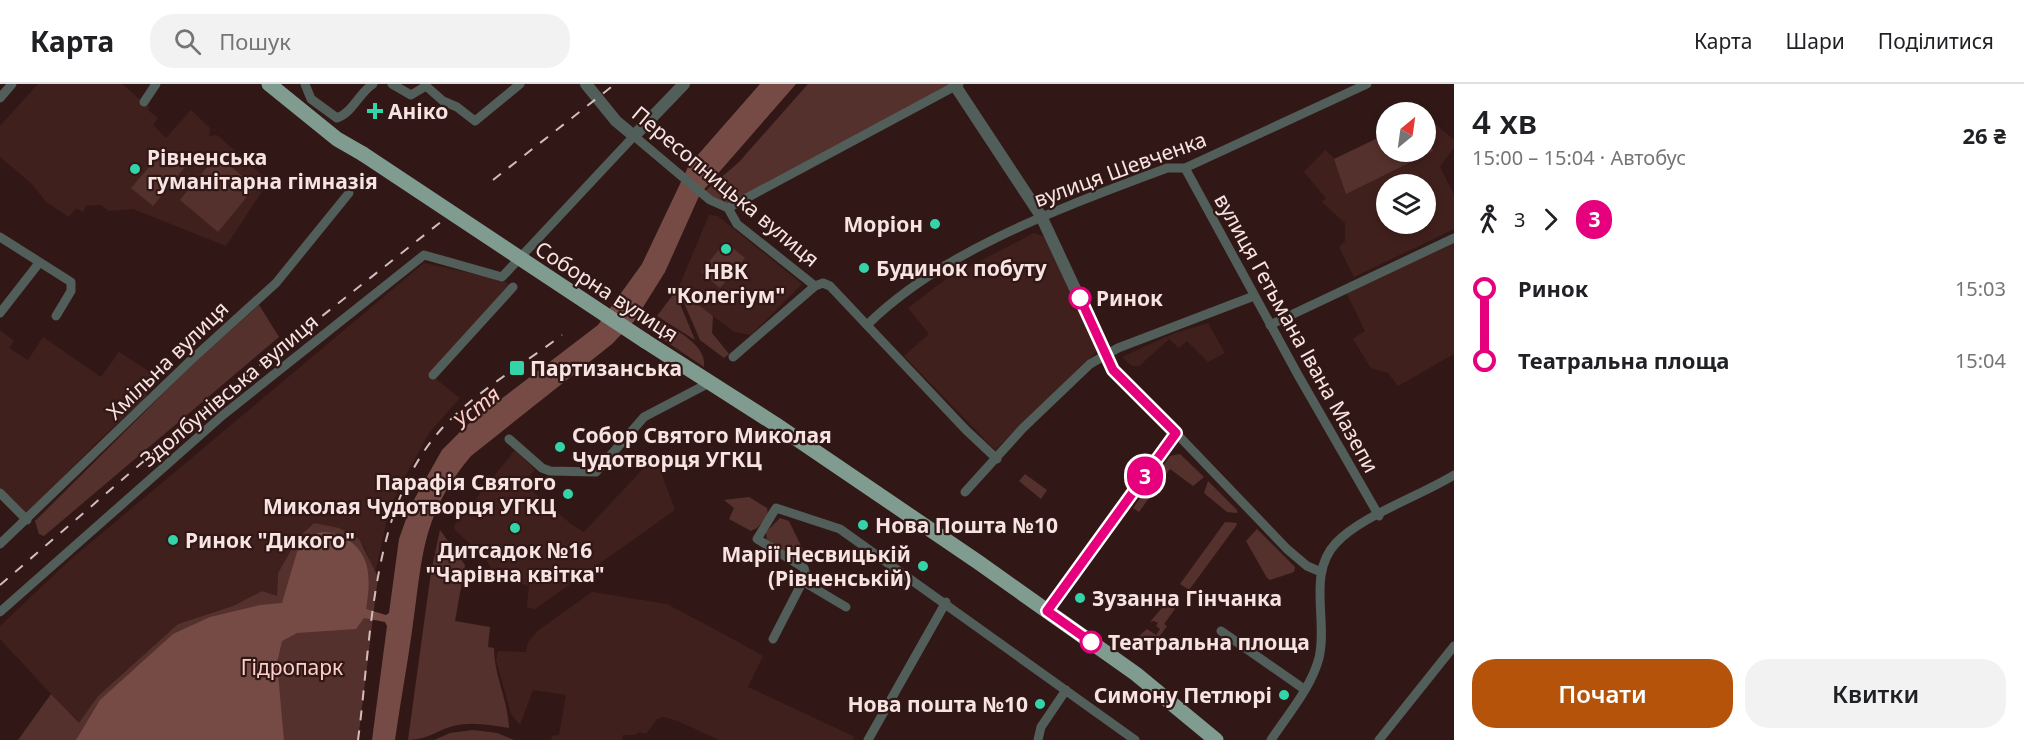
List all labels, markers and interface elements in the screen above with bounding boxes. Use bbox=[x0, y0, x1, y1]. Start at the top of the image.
search box bbox=[150, 14, 570, 68]
text: Карта bbox=[30, 22, 114, 60]
icon: search bbox=[171, 25, 204, 58]
text: Пошук bbox=[219, 26, 291, 56]
text: Карта bbox=[1694, 27, 1753, 55]
text: Шари bbox=[1786, 27, 1845, 55]
text: Поділитися bbox=[1878, 27, 1994, 55]
place label: Аніко bbox=[388, 97, 448, 125]
street label: Пересопницька вулиця bbox=[626, 99, 826, 273]
text: 4 хв bbox=[1472, 99, 1537, 144]
marker: Аніко bbox=[366, 102, 384, 120]
north arrow bbox=[1376, 102, 1436, 162]
map controls bbox=[1376, 102, 1436, 234]
text: 26 ₴ bbox=[1963, 120, 2006, 150]
street label: вулиця Шевченка bbox=[1030, 125, 1210, 213]
place label: Рівненська гуманітарна гімназія bbox=[147, 143, 378, 195]
text: 15:00 – 15:04 · Автобус bbox=[1472, 144, 1686, 171]
marker: Рівненська гуманітарна гімназія bbox=[128, 162, 142, 176]
button: layers bbox=[1376, 174, 1436, 234]
street label: вулиця Гетьмана Івана Мазепи bbox=[1208, 188, 1386, 478]
icon: walk bbox=[1472, 203, 1505, 236]
icon: forward bbox=[1534, 203, 1567, 236]
text: 3 bbox=[1588, 205, 1600, 233]
text: 3 bbox=[1514, 206, 1525, 233]
place label: Моріон bbox=[844, 210, 923, 238]
marker: Моріон bbox=[928, 217, 942, 231]
street label: Соборна вулиця bbox=[530, 234, 684, 348]
marker: НВК "Колегіум" bbox=[719, 242, 733, 256]
place label: Будинок побуту bbox=[876, 254, 1047, 282]
place label: НВК "Колегіум" bbox=[667, 257, 785, 309]
marker: Будинок побуту bbox=[857, 261, 871, 275]
text: Ринок bbox=[1518, 273, 1588, 303]
text: 15:03 bbox=[1955, 275, 2006, 302]
place label: Ринок bbox=[1096, 284, 1163, 312]
marker: Ринок bbox=[1069, 287, 1091, 309]
street label: Хмільна вулиця bbox=[100, 295, 234, 425]
street label: Здолбунівська вулиця bbox=[134, 307, 324, 473]
text: Театральна площа bbox=[1518, 345, 1730, 375]
text: 15:04 bbox=[1955, 347, 2006, 374]
place label: Партизанська bbox=[530, 354, 682, 382]
marker: Партизанська bbox=[508, 359, 526, 377]
water label: Устя bbox=[446, 379, 506, 435]
place label: Собор Святого Миколая Чудотворця УГКЦ bbox=[572, 421, 832, 473]
marker: Собор Святого Миколая Чудотворця УГКЦ bbox=[553, 440, 567, 454]
line badge: 3 bbox=[1126, 456, 1164, 496]
text: 3 bbox=[1139, 462, 1151, 490]
place label: Парафія Святого Миколая Чудотворця УГКЦ bbox=[263, 468, 557, 520]
marker: Парафія Святого Миколая Чудотворця УГКЦ bbox=[561, 487, 575, 501]
place label: Нова Пошта №10 bbox=[875, 511, 1058, 539]
marker: Нова Пошта №10 bbox=[856, 518, 870, 532]
marker: Дитсадок №16 "Чарівна квітка" bbox=[508, 521, 522, 535]
place label: Ринок "Дикого" bbox=[185, 526, 355, 554]
marker: Ринок "Дикого" bbox=[166, 533, 180, 547]
place label: Дитсадок №16 "Чарівна квітка" bbox=[425, 536, 605, 588]
place label: Марії Несвицькій (Рівненській) bbox=[721, 540, 911, 592]
marker: Марії Несвицькій (Рівненській) bbox=[916, 559, 930, 573]
place label: Зузанна Гінчанка bbox=[1092, 584, 1282, 612]
marker: Зузанна Гінчанка bbox=[1073, 591, 1087, 605]
place label: Театральна площа bbox=[1108, 628, 1310, 656]
marker: Театральна площа bbox=[1080, 631, 1102, 653]
park label: Гідропарк bbox=[241, 653, 343, 681]
button: Почати bbox=[1472, 659, 1733, 728]
button: Квитки bbox=[1745, 659, 2006, 728]
place label: Симону Петлюрі bbox=[1094, 681, 1272, 709]
marker: Симону Петлюрі bbox=[1277, 688, 1291, 702]
place label: Нова пошта №10 bbox=[847, 690, 1028, 718]
marker: Нова пошта №10 bbox=[1033, 697, 1047, 711]

